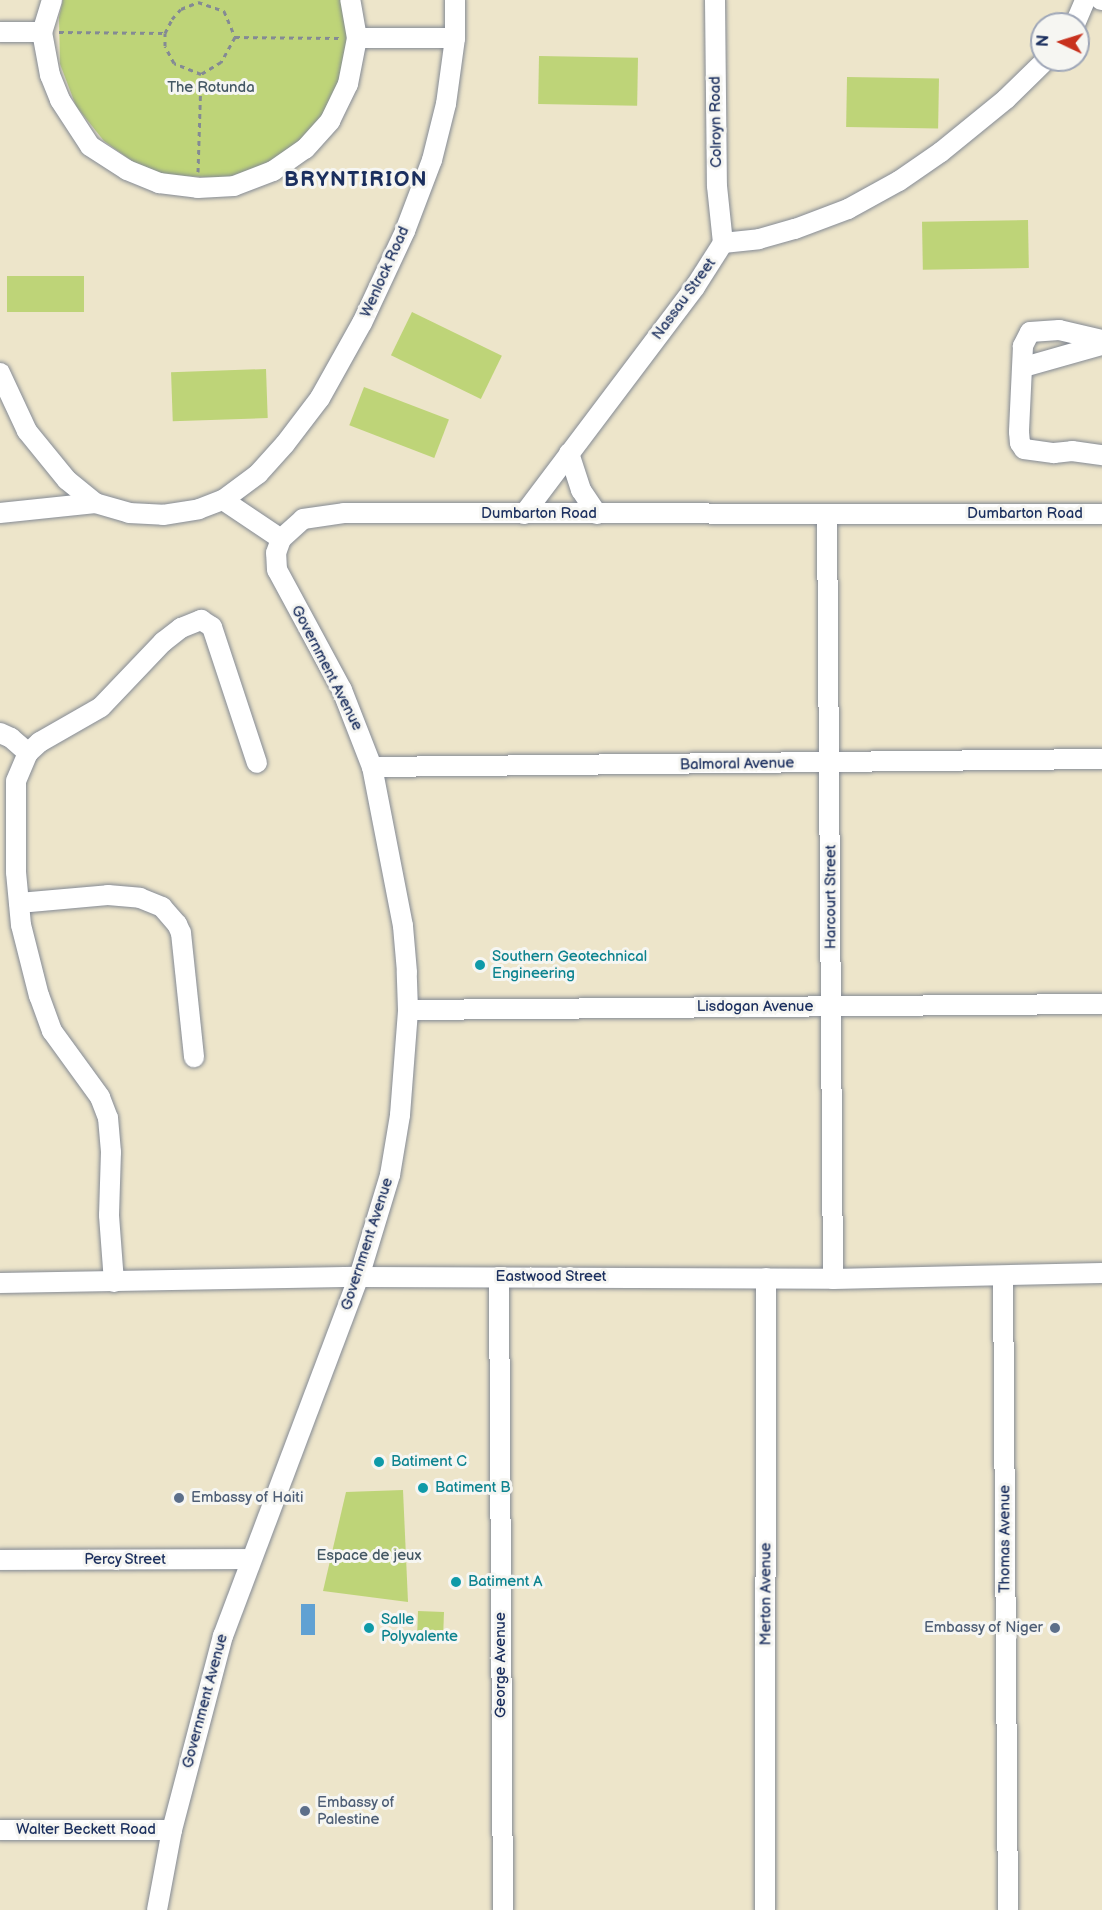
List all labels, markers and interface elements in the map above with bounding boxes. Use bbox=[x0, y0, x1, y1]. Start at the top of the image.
north arrow bbox=[1030, 12, 1090, 72]
text: N bbox=[1034, 34, 1053, 48]
street label: Colroyn Road bbox=[706, 76, 726, 168]
park label: The Rotunda bbox=[167, 79, 255, 97]
district label: BRYNTIRION bbox=[284, 167, 428, 193]
street label: Wenlock Road bbox=[357, 224, 413, 320]
street label: Nassau Street bbox=[648, 255, 720, 343]
street label: Dumbarton Road bbox=[481, 505, 597, 523]
street label: Dumbarton Road bbox=[967, 505, 1083, 523]
street label: Government Avenue bbox=[288, 602, 366, 734]
street label: Balmoral Avenue bbox=[680, 754, 794, 774]
street label: Harcourt Street bbox=[822, 845, 840, 949]
place label: Southern Geotechnical Engineering bbox=[492, 947, 647, 982]
marker: Southern Geotechnical Engineering bbox=[473, 958, 487, 972]
street label: Lisdogan Avenue bbox=[697, 998, 813, 1016]
street label: Government Avenue bbox=[337, 1175, 397, 1313]
street label: Eastwood Street bbox=[495, 1268, 607, 1286]
place label: Batiment C bbox=[391, 1453, 467, 1471]
marker: Batiment C bbox=[372, 1455, 386, 1469]
place label: Batiment B bbox=[435, 1479, 511, 1497]
marker: Batiment B bbox=[416, 1481, 430, 1495]
street label: Thomas Avenue bbox=[996, 1485, 1014, 1593]
place label: Embassy of Haiti bbox=[191, 1489, 304, 1507]
marker: Embassy of Haiti bbox=[172, 1491, 186, 1505]
street label: Merton Avenue bbox=[757, 1543, 775, 1645]
park label: Espace de jeux bbox=[317, 1547, 421, 1565]
street label: Percy Street bbox=[84, 1551, 166, 1569]
place label: Batiment A bbox=[468, 1573, 542, 1591]
marker: Batiment A bbox=[449, 1575, 463, 1589]
place label: Salle Polyvalente bbox=[381, 1610, 458, 1645]
street label: George Avenue bbox=[492, 1612, 510, 1718]
place label: Embassy of Niger bbox=[923, 1619, 1043, 1637]
marker: Salle Polyvalente bbox=[362, 1621, 376, 1635]
marker: Embassy of Niger bbox=[1048, 1621, 1062, 1635]
street label: Government Avenue bbox=[178, 1632, 232, 1770]
place label: Embassy of Palestine bbox=[317, 1793, 395, 1828]
marker: Embassy of Palestine bbox=[298, 1804, 312, 1818]
street label: Walter Beckett Road bbox=[16, 1821, 156, 1839]

